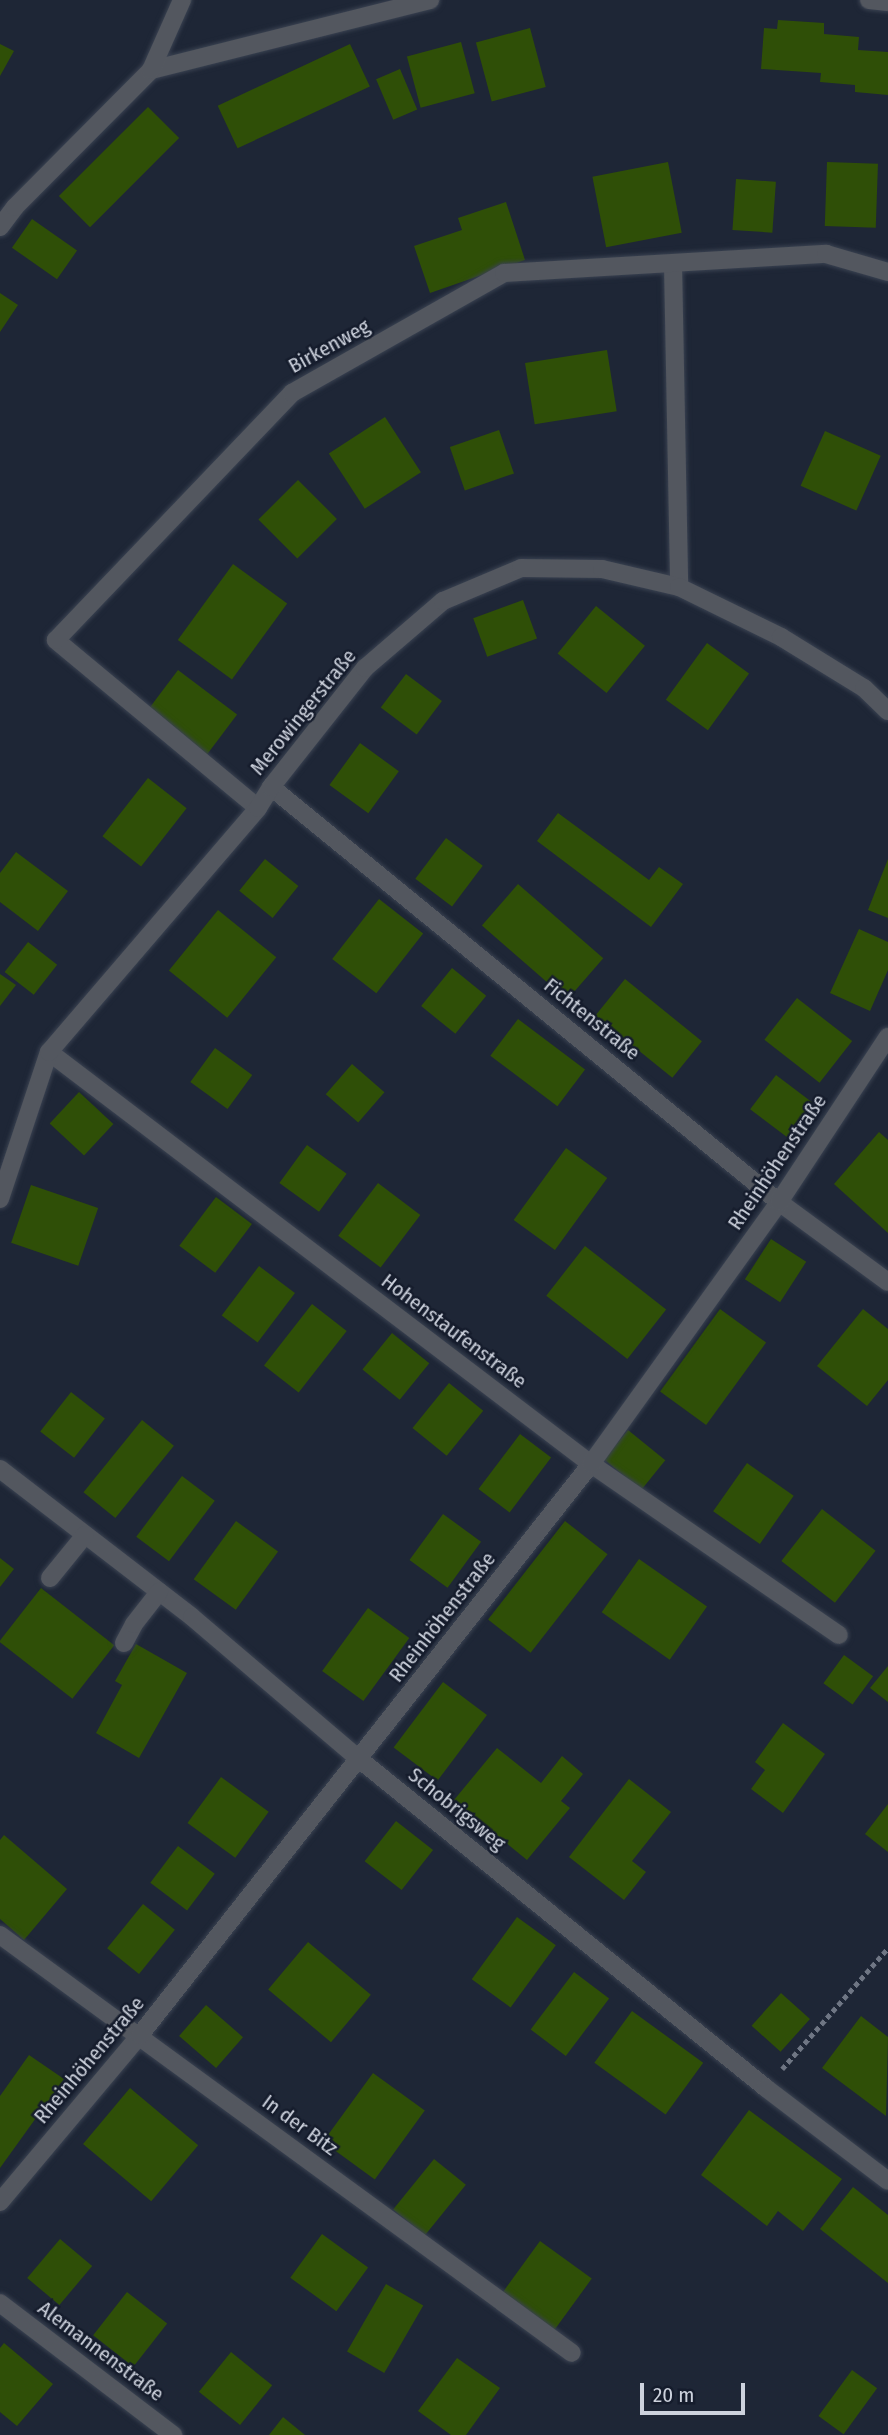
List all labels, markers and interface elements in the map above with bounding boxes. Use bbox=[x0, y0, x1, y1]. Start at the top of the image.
street label: Birkenweg bbox=[284, 313, 374, 379]
street label: Merowingerstraße bbox=[245, 644, 361, 780]
street label: Fichtenstraße bbox=[539, 973, 645, 1065]
street label: Rheinhöhenstraße bbox=[722, 1089, 832, 1235]
street label: Hohenstaufenstraße bbox=[376, 1268, 532, 1394]
street label: Rheinhöhenstraße bbox=[383, 1547, 501, 1687]
street label: Schobrigsweg bbox=[403, 1762, 511, 1856]
street label: Rheinhöhenstraße bbox=[28, 1991, 150, 2129]
street label: In der Bitz bbox=[257, 2089, 343, 2161]
street label: Alemannenstraße bbox=[33, 2295, 169, 2407]
scale bar bbox=[643, 2368, 748, 2412]
text: 20 m bbox=[653, 2382, 694, 2408]

